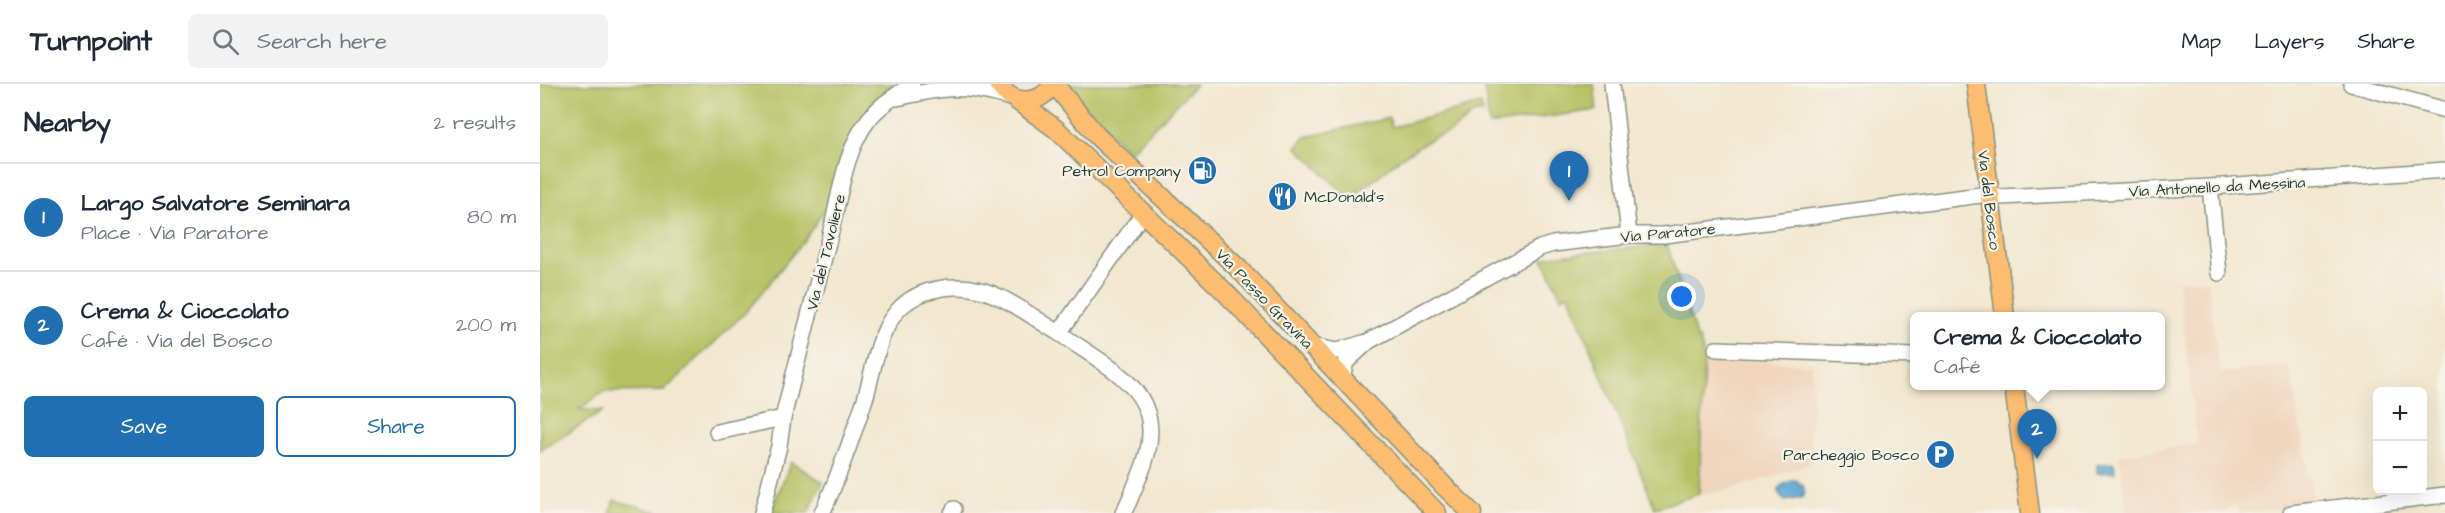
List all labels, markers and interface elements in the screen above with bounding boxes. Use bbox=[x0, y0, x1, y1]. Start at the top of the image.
search box bbox=[188, 14, 608, 68]
text: Turnpoint bbox=[30, 22, 152, 61]
icon: search bbox=[209, 25, 242, 58]
text: Search here bbox=[257, 26, 387, 57]
text: Map bbox=[2181, 27, 2221, 56]
text: Layers bbox=[2254, 27, 2324, 56]
text: Share bbox=[2357, 27, 2415, 56]
text: Nearby bbox=[24, 105, 111, 141]
text: 2 results bbox=[433, 109, 516, 137]
street label: Via del Bosco bbox=[1972, 149, 2006, 251]
pin: 1 bbox=[1550, 152, 1588, 201]
fuel station icon: Petrol Company bbox=[1186, 154, 1218, 186]
place label: Petrol Company bbox=[1062, 160, 1181, 183]
street label: Via Antonello da Messina bbox=[2128, 171, 2306, 203]
restaurant icon: McDonald's bbox=[1267, 180, 1299, 212]
place label: McDonald's bbox=[1304, 186, 1384, 208]
text: Largo Salvatore Seminara bbox=[81, 188, 350, 219]
street label: Via del Tavoliere bbox=[801, 191, 851, 313]
text: 1 bbox=[42, 203, 45, 231]
text: 80 m bbox=[467, 203, 516, 231]
street label: Via Paratore bbox=[1620, 218, 1717, 248]
text: Place · Via Paratore bbox=[81, 219, 268, 247]
street label: Via Passo Gravina bbox=[1211, 244, 1318, 354]
your location bbox=[1667, 282, 1696, 311]
text: Crema & Cioccolato bbox=[81, 296, 289, 327]
text: 2 bbox=[38, 311, 49, 339]
text: 200 m bbox=[456, 311, 516, 339]
popup bbox=[1910, 312, 2165, 390]
text: Crema & Cioccolato bbox=[1934, 322, 2141, 353]
text: Café · Via del Bosco bbox=[81, 327, 272, 355]
text: Café bbox=[1934, 353, 1981, 381]
map controls bbox=[2373, 387, 2427, 495]
button: + bbox=[2373, 387, 2427, 441]
button: Save bbox=[24, 396, 264, 457]
button: Share bbox=[276, 396, 516, 457]
pin: 2 bbox=[2018, 410, 2056, 459]
parking icon: Parcheggio Bosco bbox=[1924, 438, 1956, 470]
button: − bbox=[2373, 441, 2427, 495]
place label: Parcheggio Bosco bbox=[1783, 444, 1919, 467]

